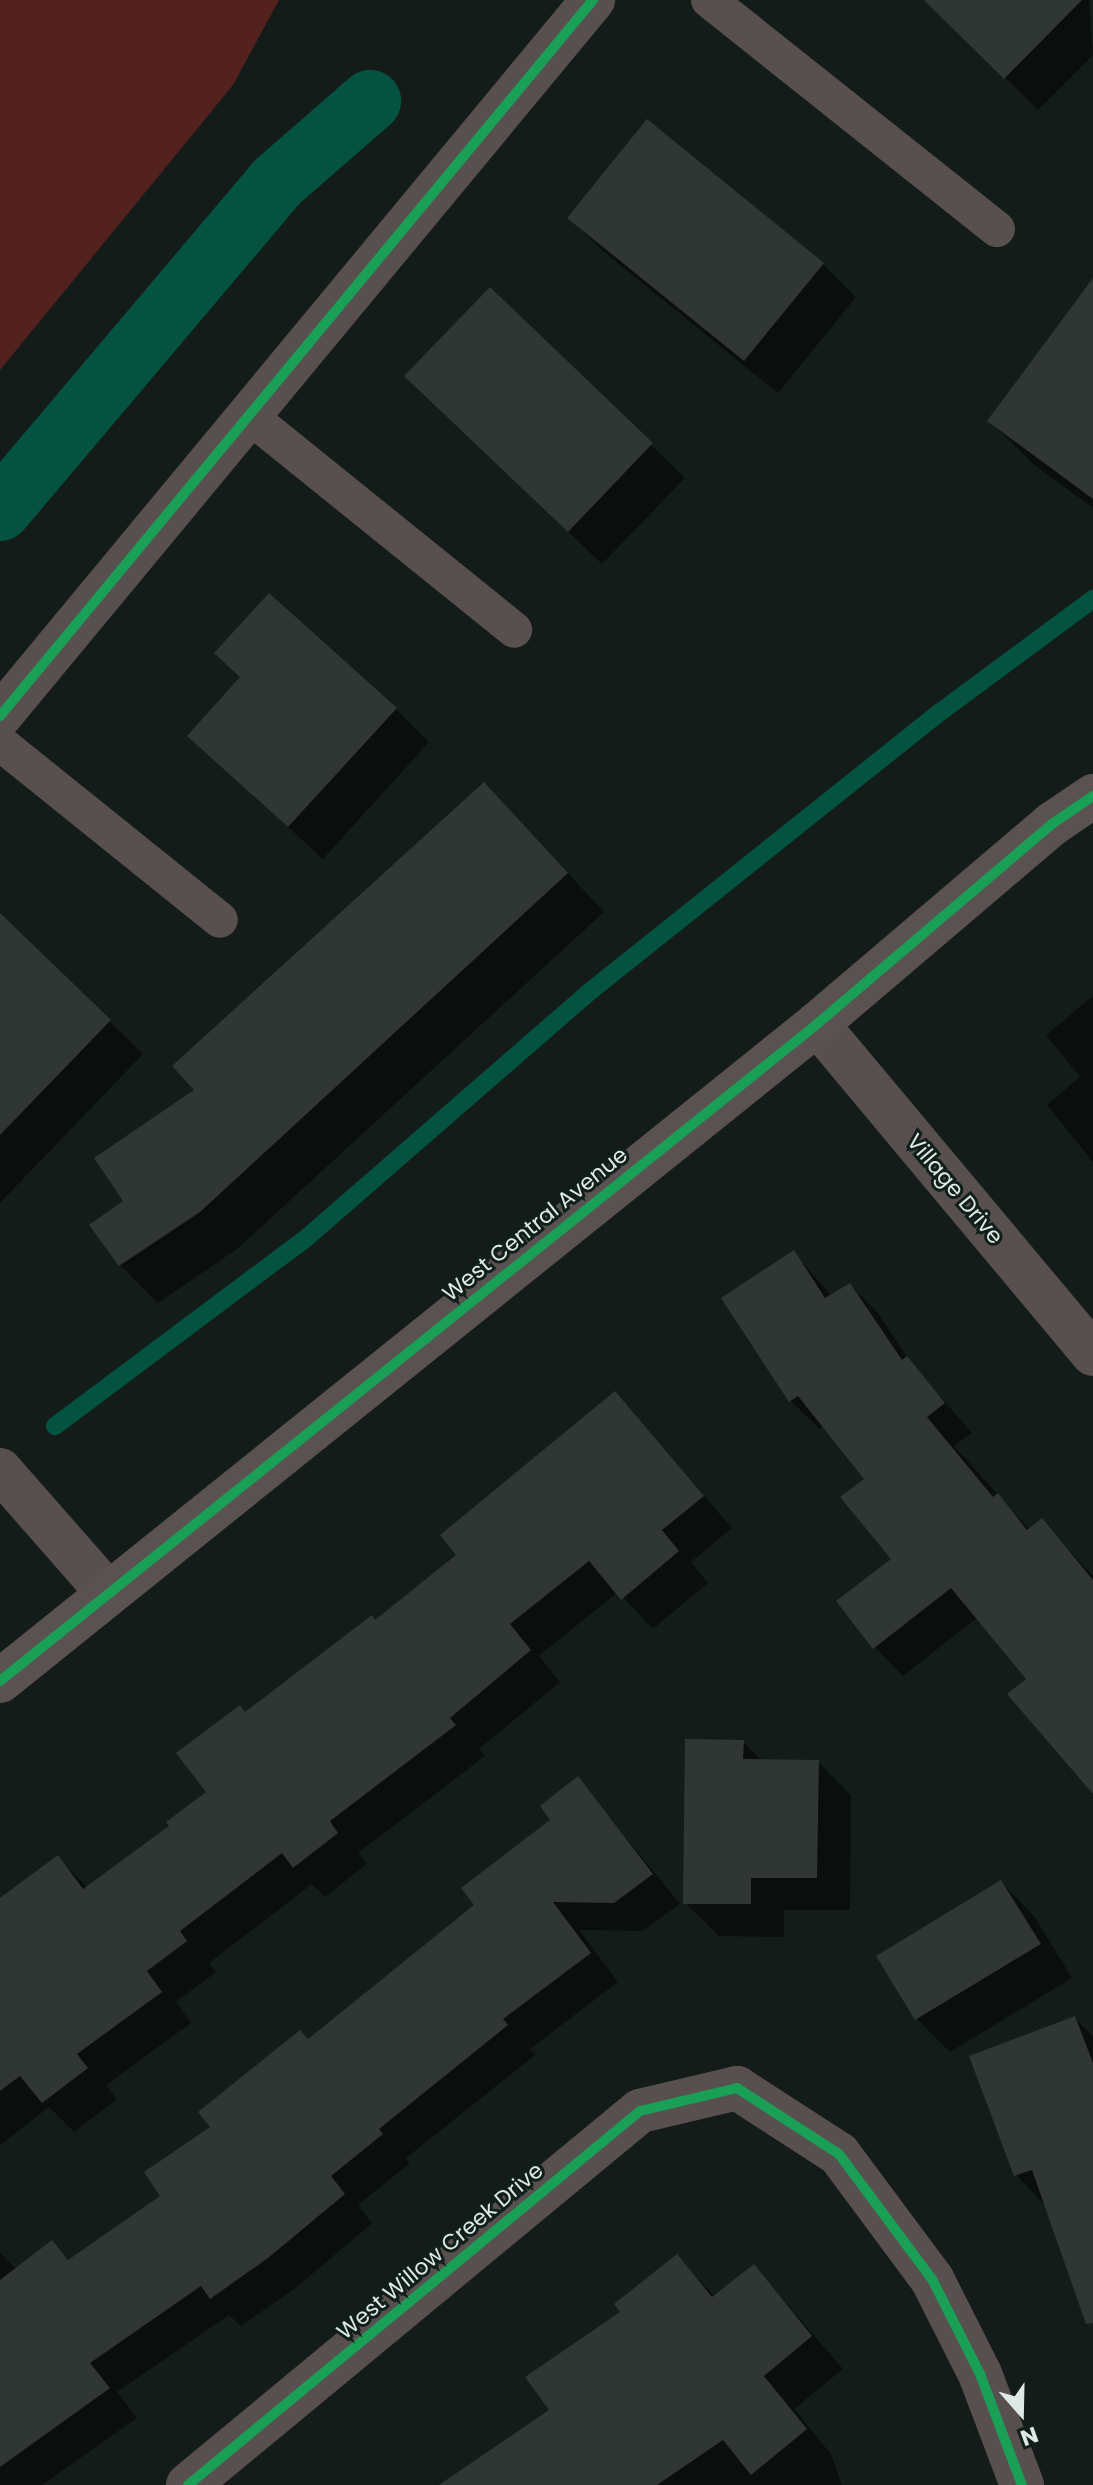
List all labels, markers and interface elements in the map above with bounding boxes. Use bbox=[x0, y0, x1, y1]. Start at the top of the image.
street label: Village Drive bbox=[901, 1129, 1009, 1249]
street label: West Central Avenue bbox=[437, 1141, 633, 1307]
street label: West Willow Creek Drive bbox=[332, 2157, 548, 2345]
north arrow bbox=[981, 2373, 1061, 2453]
text: N bbox=[1016, 2419, 1042, 2453]

